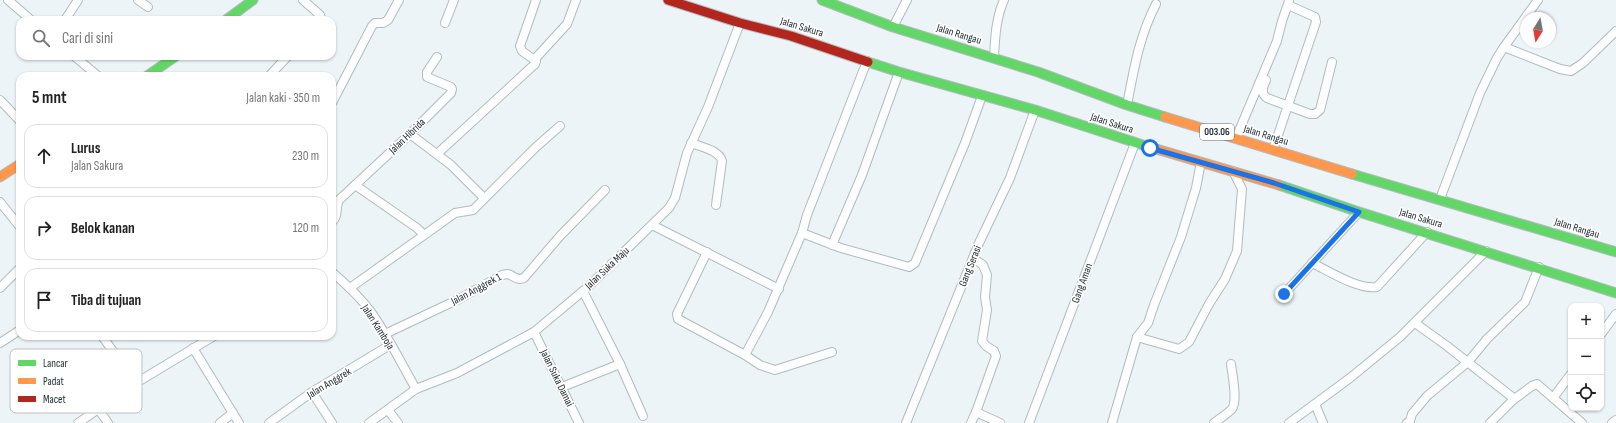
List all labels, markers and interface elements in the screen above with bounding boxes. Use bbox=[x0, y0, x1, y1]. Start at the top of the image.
north arrow bbox=[1520, 12, 1556, 48]
street label: Jalan Sakura bbox=[778, 14, 825, 40]
search box bbox=[16, 16, 336, 60]
street label: Jalan Rangau bbox=[934, 21, 983, 47]
icon: search bbox=[30, 27, 52, 49]
text: Cari di sini bbox=[62, 29, 113, 48]
text: 5 mnt bbox=[32, 88, 67, 108]
text: Jalan kaki · 350 m bbox=[246, 90, 320, 106]
street label: Jalan Sakura bbox=[1088, 110, 1135, 136]
street label: Jalan Hibrida bbox=[385, 116, 428, 157]
street label: Jalan Rangau bbox=[1241, 122, 1290, 148]
road number: 003.06 bbox=[1200, 124, 1234, 140]
text: Lurus bbox=[71, 139, 100, 158]
route start bbox=[1141, 139, 1159, 157]
icon: ahead bbox=[33, 145, 55, 167]
text: 230 m bbox=[292, 148, 319, 164]
text: Jalan Sakura bbox=[71, 158, 123, 174]
street label: Jalan Sakura bbox=[1397, 205, 1444, 231]
street label: Jalan Rangau bbox=[1552, 215, 1601, 241]
icon: right bbox=[33, 217, 55, 239]
text: Belok kanan bbox=[71, 219, 135, 238]
text: 120 m bbox=[293, 220, 319, 236]
street label: Jalan Suka Maju bbox=[581, 244, 632, 293]
street label: Gang Serasi bbox=[956, 244, 984, 288]
street label: Gang Aman bbox=[1069, 261, 1095, 305]
street label: Jalan Anggrek 1 bbox=[448, 270, 503, 308]
route end bbox=[1275, 285, 1293, 303]
icon: arrive bbox=[33, 289, 55, 311]
text: Tiba di tujuan bbox=[71, 291, 141, 310]
street label: Jalan Kamboja bbox=[358, 301, 397, 352]
map controls bbox=[1568, 303, 1604, 411]
button: + bbox=[1568, 303, 1604, 339]
button: − bbox=[1568, 339, 1604, 375]
street label: Jalan Suka Damai bbox=[537, 347, 576, 409]
legend bbox=[10, 349, 142, 413]
text: Lancar bbox=[43, 357, 68, 370]
street label: Jalan Anggrek bbox=[304, 364, 354, 402]
text: Padat bbox=[43, 375, 65, 388]
button: locate bbox=[1568, 375, 1604, 411]
text: Macet bbox=[43, 393, 67, 406]

